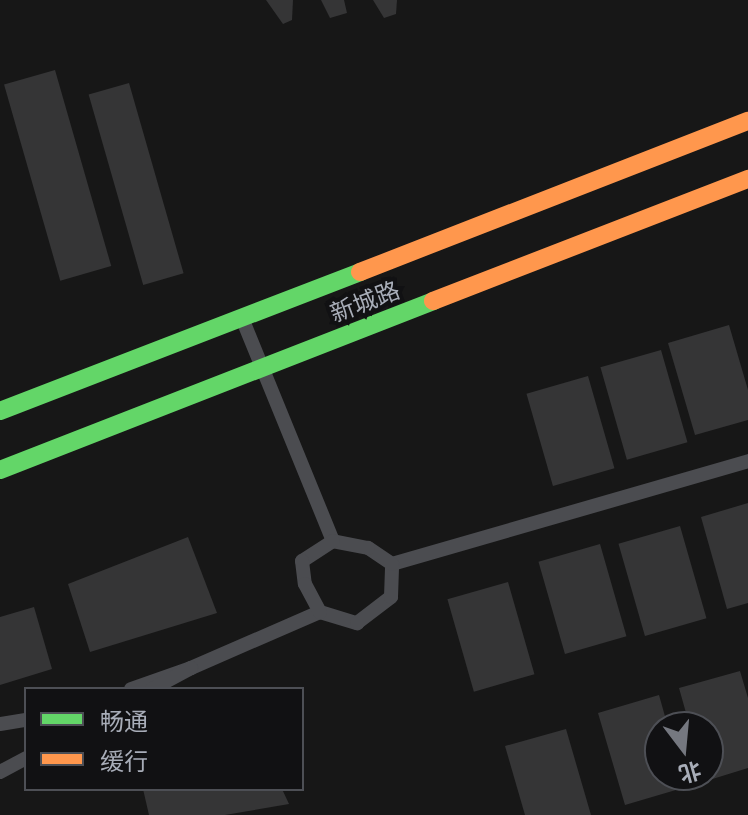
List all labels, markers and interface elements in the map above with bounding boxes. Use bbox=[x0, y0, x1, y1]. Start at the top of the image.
street label: 新城路 bbox=[326, 276, 404, 328]
legend bbox=[24, 687, 304, 791]
text: 畅通 bbox=[100, 706, 148, 736]
north arrow bbox=[644, 711, 724, 791]
text: 缓行 bbox=[100, 746, 148, 776]
text: 北 bbox=[676, 756, 705, 789]

